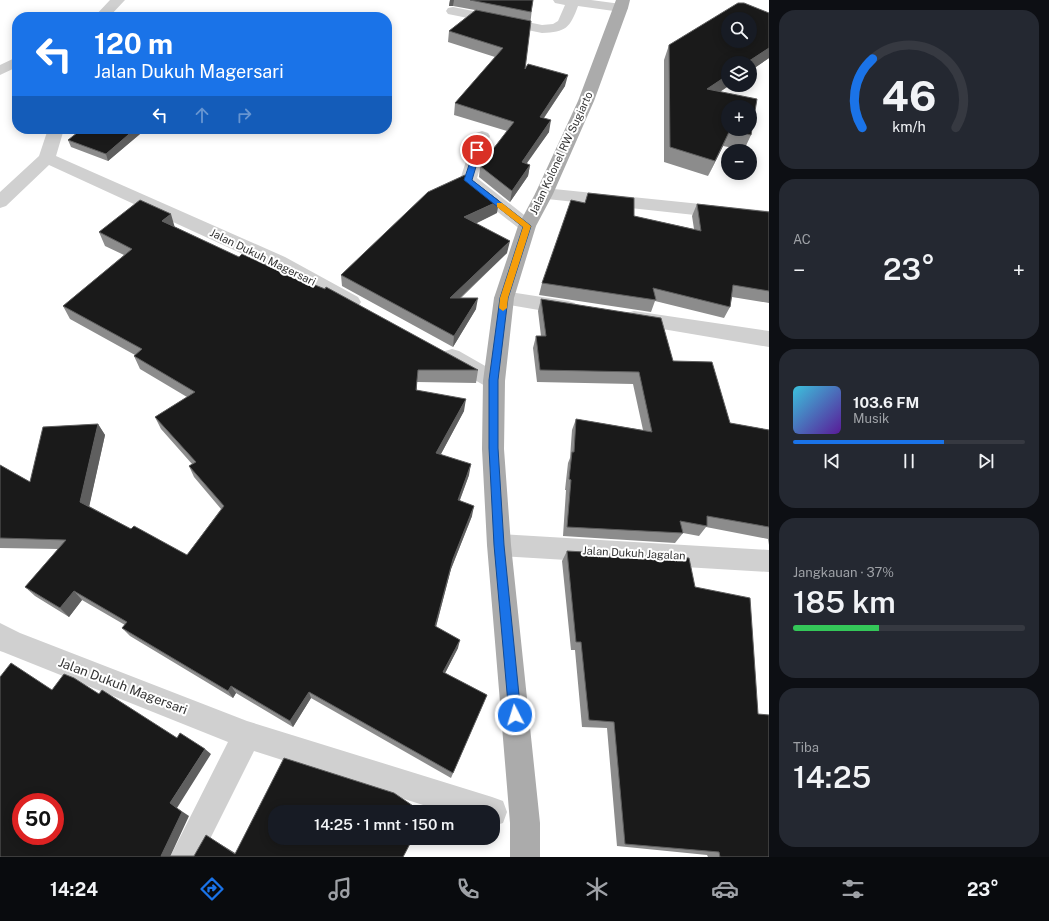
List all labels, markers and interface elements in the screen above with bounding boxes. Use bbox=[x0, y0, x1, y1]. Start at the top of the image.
map controls bbox=[721, 12, 757, 180]
button: search bbox=[721, 12, 757, 48]
text: 120 m bbox=[94, 27, 173, 60]
icon: left bbox=[28, 28, 80, 80]
button: layers bbox=[721, 56, 757, 92]
text: Jalan Dukuh Magersari bbox=[94, 61, 284, 82]
text: 46 bbox=[882, 71, 936, 120]
street label: Jalan Kolonel RW Sugiarto bbox=[527, 90, 595, 216]
button: + bbox=[721, 100, 757, 136]
icon: left bbox=[149, 104, 171, 126]
icon: ahead bbox=[191, 104, 213, 126]
icon: right bbox=[233, 104, 255, 126]
text: km/h bbox=[892, 117, 926, 134]
pin bbox=[460, 133, 494, 167]
icon: arrive bbox=[466, 139, 488, 161]
button: − bbox=[721, 144, 757, 180]
street label: Jalan Dukuh Magersari bbox=[208, 226, 318, 288]
text: AC bbox=[793, 232, 811, 247]
text: 23° bbox=[883, 251, 935, 287]
text: − bbox=[793, 257, 805, 283]
text: + bbox=[1013, 257, 1025, 283]
text: 103.6 FM bbox=[853, 394, 919, 411]
text: Musik bbox=[853, 411, 889, 426]
icon: previous bbox=[821, 450, 843, 472]
icon: pause bbox=[898, 450, 920, 472]
icon: next bbox=[975, 450, 997, 472]
street label: Jalan Dukuh Jagalan bbox=[582, 544, 686, 562]
text: Jangkauan · 37% bbox=[793, 565, 894, 580]
text: 185 km bbox=[793, 584, 896, 620]
street label: Jalan Dukuh Magersari bbox=[56, 654, 190, 718]
position arrow bbox=[494, 694, 536, 736]
text: Tiba bbox=[793, 740, 819, 755]
text: 14:25 bbox=[793, 759, 871, 795]
speed limit sign: 50 bbox=[12, 793, 64, 845]
text: 14:25 · 1 mnt · 150 m bbox=[314, 816, 454, 833]
icon: directions bbox=[198, 875, 226, 903]
icon: music bbox=[326, 875, 354, 903]
icon: phone bbox=[454, 875, 482, 903]
icon: climate bbox=[583, 875, 611, 903]
icon: car bbox=[711, 875, 739, 903]
icon: filters bbox=[839, 875, 867, 903]
text: 14:24 bbox=[50, 879, 98, 900]
text: 23° bbox=[967, 879, 999, 900]

